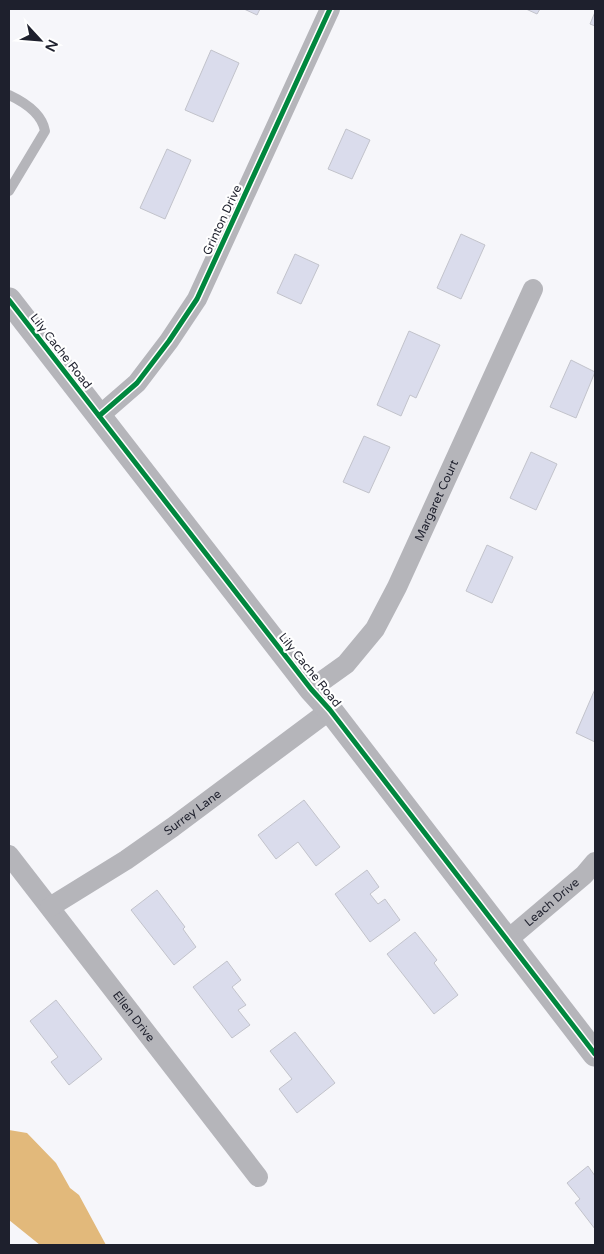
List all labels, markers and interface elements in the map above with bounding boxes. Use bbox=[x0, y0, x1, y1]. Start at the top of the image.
north arrow bbox=[15, 15, 65, 65]
text: N bbox=[41, 37, 61, 54]
street label: Grinton Drive bbox=[200, 183, 244, 257]
street label: Lily Cache Road bbox=[27, 311, 95, 391]
street label: Margaret Court bbox=[412, 457, 461, 543]
street label: Lily Cache Road bbox=[276, 630, 344, 710]
street label: Surrey Lane bbox=[161, 787, 224, 838]
street label: Leach Drive bbox=[522, 875, 582, 929]
street label: Ellen Drive bbox=[110, 988, 158, 1045]

